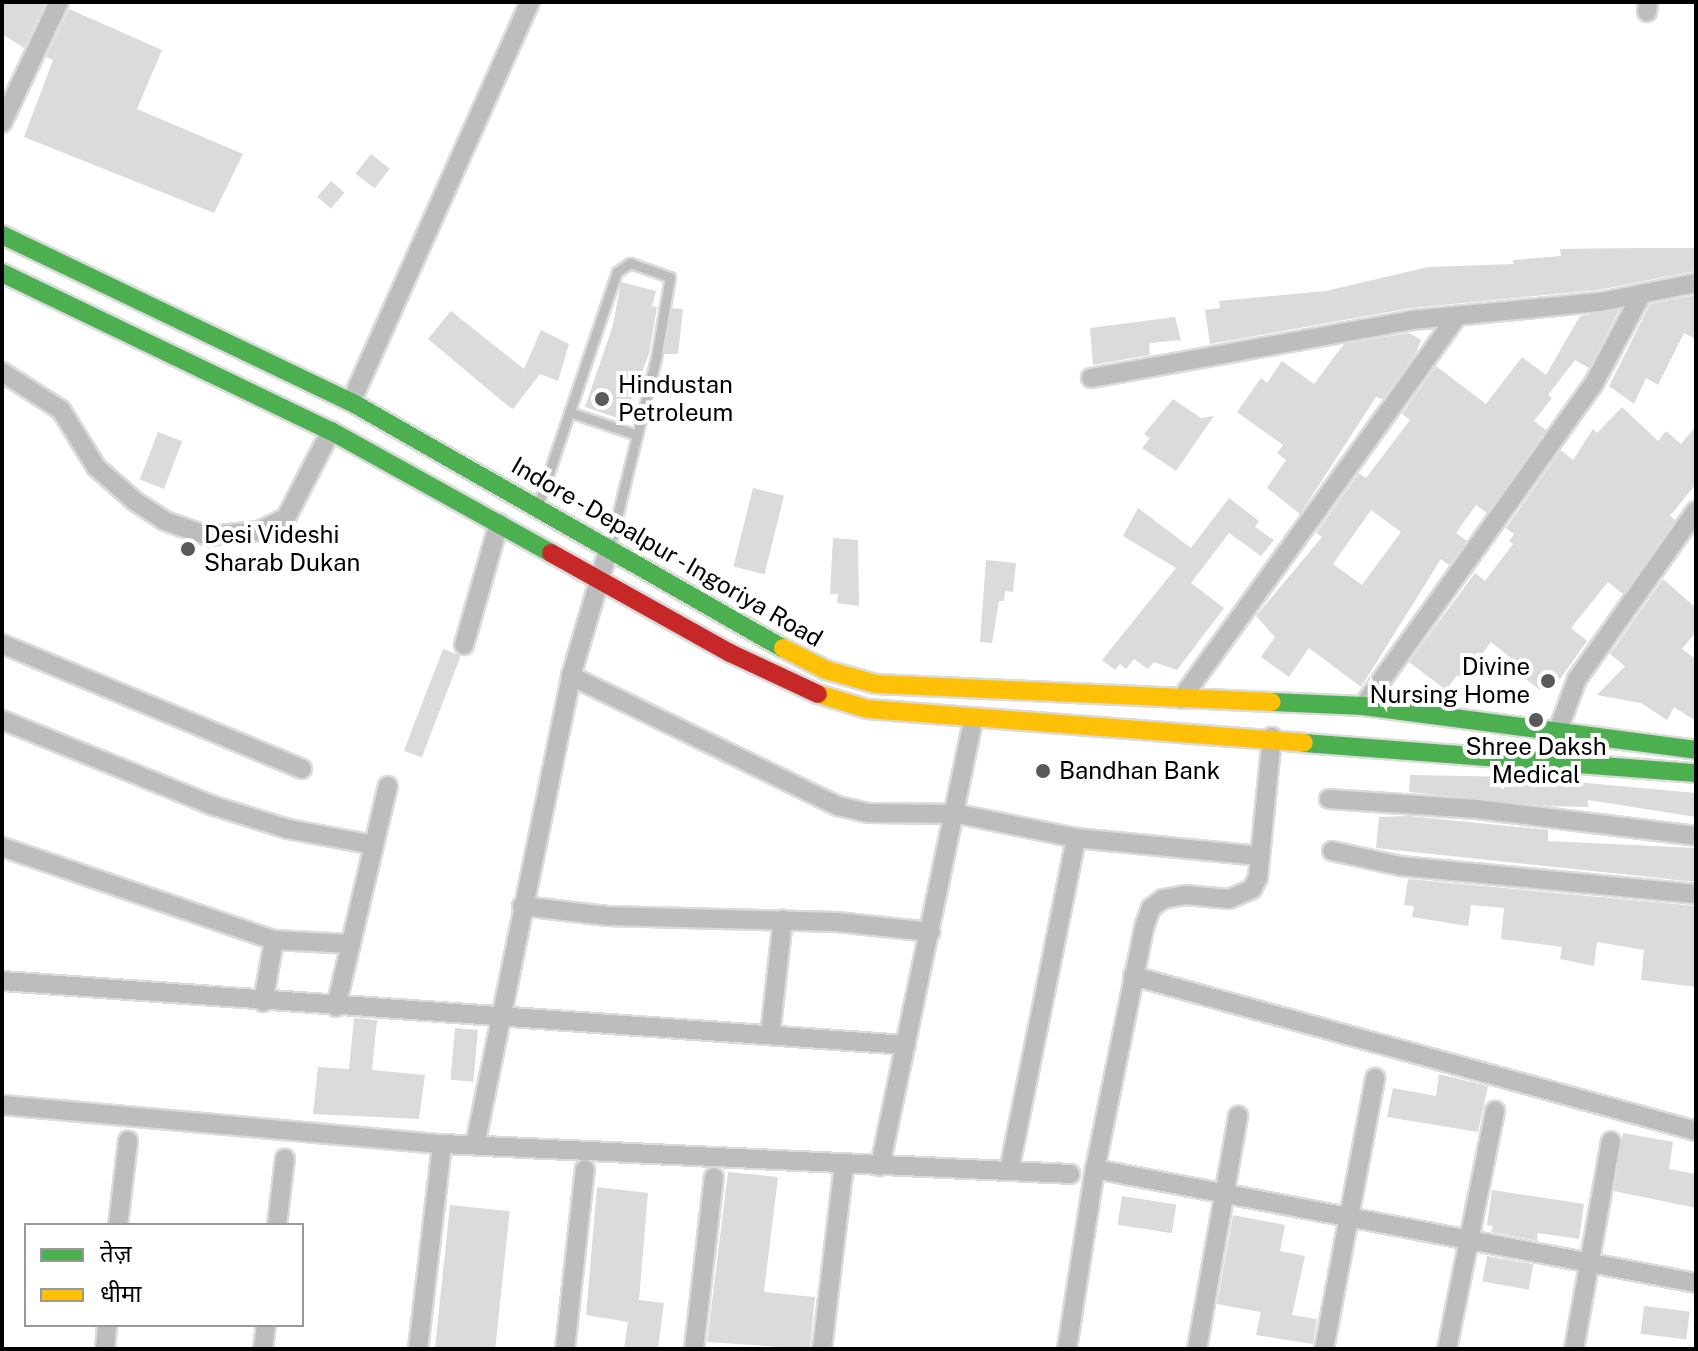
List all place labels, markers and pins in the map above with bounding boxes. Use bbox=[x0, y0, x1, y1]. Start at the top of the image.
place label: Hindustan Petroleum bbox=[618, 371, 733, 427]
marker: Hindustan Petroleum bbox=[593, 390, 611, 408]
place label: Desi Videshi Sharab Dukan bbox=[204, 521, 361, 577]
marker: Desi Videshi Sharab Dukan bbox=[179, 540, 197, 558]
place label: Divine Nursing Home bbox=[1370, 653, 1530, 709]
marker: Divine Nursing Home bbox=[1537, 670, 1559, 692]
marker: Shree Daksh Medical bbox=[1527, 711, 1545, 729]
place label: Shree Daksh Medical bbox=[1465, 733, 1607, 789]
place label: Bandhan Bank bbox=[1059, 757, 1220, 785]
marker: Bandhan Bank bbox=[1034, 762, 1052, 780]

